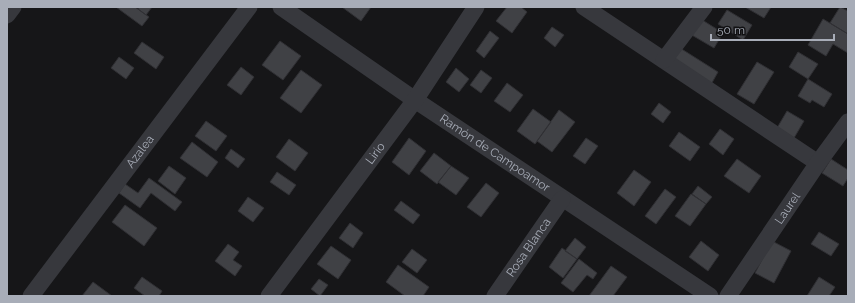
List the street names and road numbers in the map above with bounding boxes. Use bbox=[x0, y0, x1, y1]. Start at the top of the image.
street label: Ramón de Campoamor bbox=[437, 111, 553, 195]
street label: Azalea bbox=[123, 132, 157, 171]
street label: Lirio bbox=[363, 140, 388, 167]
street label: Laurel bbox=[772, 189, 803, 227]
street label: Rosa Blanca bbox=[503, 215, 554, 279]

